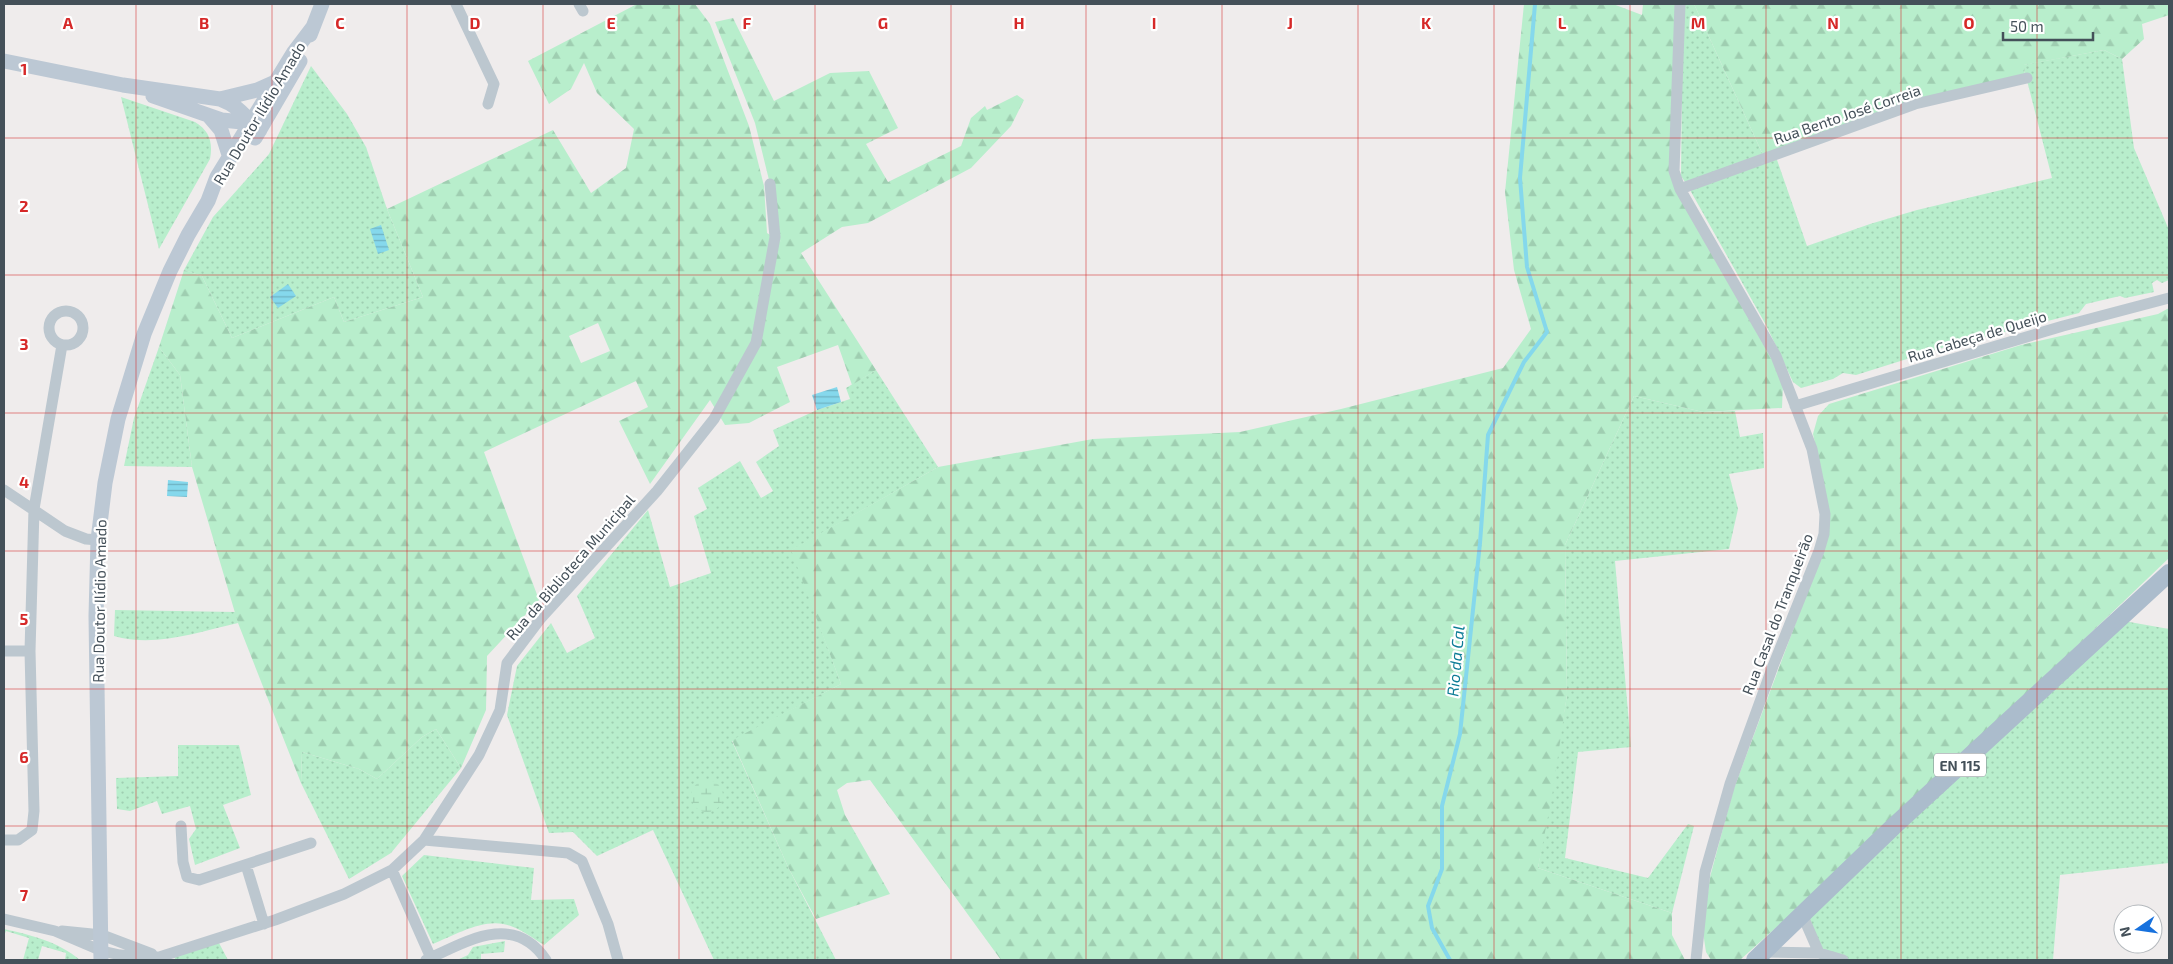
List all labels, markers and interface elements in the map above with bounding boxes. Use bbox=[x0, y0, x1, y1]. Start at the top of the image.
scale bar bbox=[2003, 10, 2093, 42]
text: A bbox=[63, 13, 74, 32]
text: B bbox=[199, 13, 209, 32]
text: C bbox=[335, 13, 345, 32]
text: D bbox=[470, 13, 481, 32]
text: E bbox=[606, 13, 616, 32]
text: F bbox=[743, 13, 752, 32]
text: G bbox=[878, 13, 888, 32]
text: H bbox=[1013, 13, 1025, 32]
text: I bbox=[1152, 13, 1156, 32]
text: J bbox=[1287, 13, 1293, 32]
text: K bbox=[1421, 13, 1432, 32]
text: L bbox=[1558, 13, 1567, 32]
text: M bbox=[1691, 13, 1705, 32]
text: N bbox=[1827, 13, 1839, 32]
text: O bbox=[1963, 13, 1975, 32]
text: 50 m bbox=[2010, 17, 2044, 35]
street label: Rua Doutor Ilídio Amado bbox=[209, 38, 309, 188]
text: 1 bbox=[21, 59, 27, 78]
street label: Rua Bento José Correia bbox=[1771, 80, 1923, 148]
text: 2 bbox=[19, 196, 29, 215]
street label: Rua Cabeça de Queijo bbox=[1905, 306, 2049, 367]
text: 3 bbox=[19, 334, 29, 353]
text: 4 bbox=[19, 472, 29, 491]
street label: Rua da Biblioteca Municipal bbox=[502, 490, 639, 644]
street label: Rua Doutor Ilídio Amado bbox=[89, 519, 109, 683]
street label: Rua Casal do Tranqueirão bbox=[1738, 531, 1816, 697]
text: 5 bbox=[20, 609, 29, 628]
water label: Rio da Cal bbox=[1442, 625, 1468, 697]
text: 6 bbox=[19, 747, 29, 766]
road number: EN 115 bbox=[1934, 754, 1986, 776]
text: 7 bbox=[20, 885, 29, 904]
north arrow bbox=[2113, 904, 2163, 954]
text: N bbox=[2115, 925, 2134, 939]

